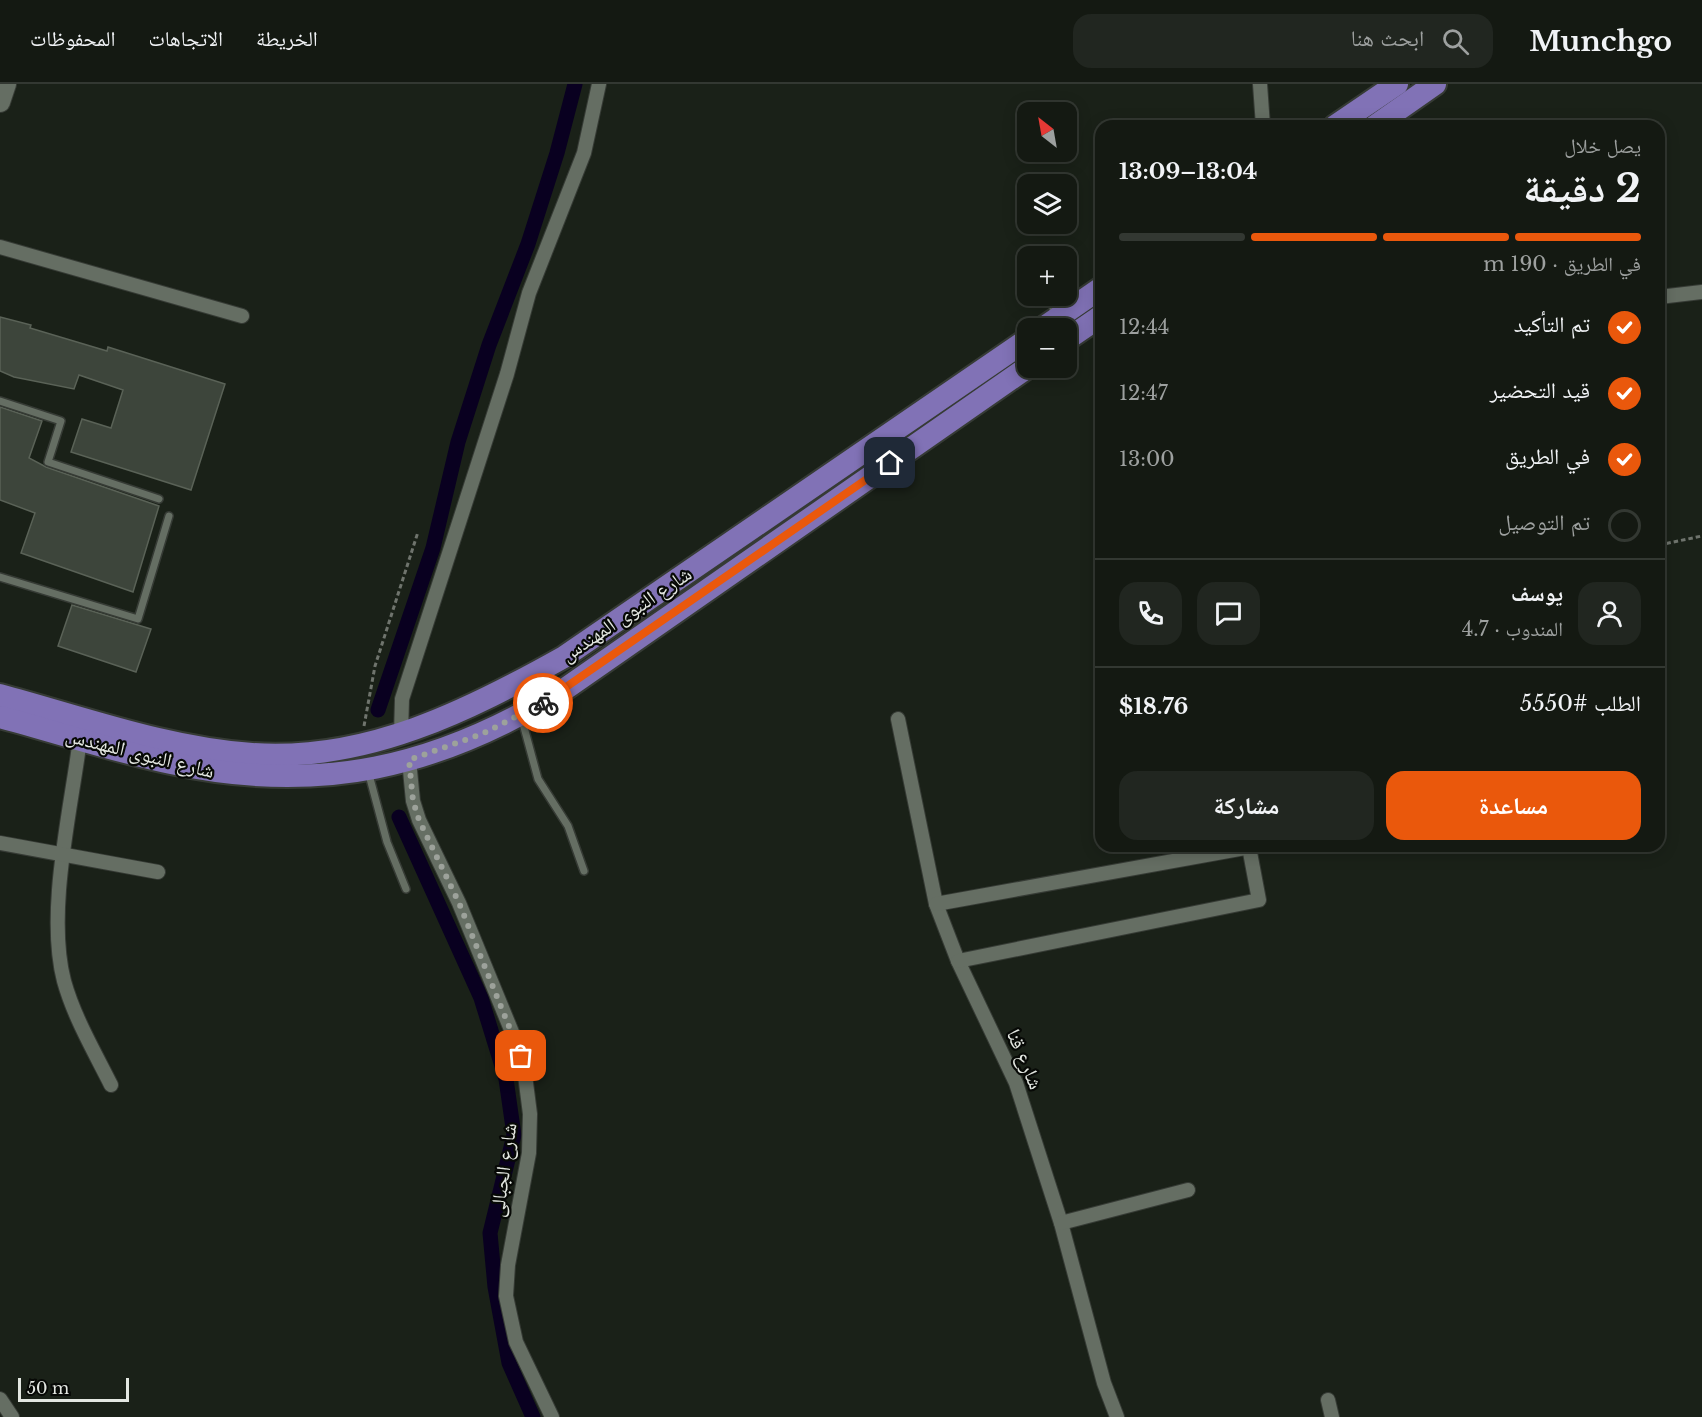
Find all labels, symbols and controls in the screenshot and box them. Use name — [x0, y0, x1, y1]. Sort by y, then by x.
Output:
search box — [1073, 14, 1493, 68]
text: Munchgo — [1529, 24, 1672, 59]
text: ابحث هنا — [1351, 25, 1424, 52]
icon: search — [1439, 25, 1472, 58]
text: المحفوظات — [30, 26, 115, 52]
text: الاتجاهات — [148, 26, 223, 52]
text: الخريطة — [256, 26, 318, 52]
north arrow — [1017, 102, 1077, 162]
map controls — [1017, 102, 1077, 378]
text: يصل خلال — [1564, 134, 1641, 158]
text: 13:04–13:09 — [1119, 158, 1257, 185]
text: 2 دقيقة — [1523, 164, 1641, 213]
button: layers — [1017, 174, 1077, 234]
button: + — [1017, 246, 1077, 306]
text: في الطريق · 190 m — [1483, 252, 1641, 276]
text: تم التأكيد — [1514, 311, 1590, 338]
icon: check — [1608, 311, 1641, 344]
text: 12:44 — [1119, 315, 1169, 339]
button: − — [1017, 318, 1077, 378]
text: قيد التحضير — [1490, 377, 1590, 404]
icon: check — [1608, 377, 1641, 410]
text: 12:47 — [1119, 381, 1168, 405]
pin — [864, 437, 915, 488]
text: في الطريق — [1505, 443, 1590, 470]
icon: check — [1608, 443, 1641, 476]
icon: home — [873, 446, 906, 479]
text: 13:00 — [1119, 447, 1175, 471]
text: تم التوصيل — [1498, 509, 1590, 536]
street label: شارع النبوى المهندس — [556, 561, 696, 667]
text: يوسف — [1511, 580, 1563, 607]
button: phone — [1119, 582, 1182, 645]
button: chat — [1197, 582, 1260, 645]
button: person — [1578, 582, 1641, 645]
text: المندوب · 4.7 — [1462, 617, 1563, 641]
courier — [513, 673, 573, 733]
icon: bike — [527, 687, 560, 720]
text: الطلب #5550 — [1520, 690, 1641, 717]
text: $18.76 — [1119, 693, 1188, 720]
street label: شارع النبوى المهندس — [63, 723, 217, 784]
button: مشاركة — [1119, 771, 1374, 840]
button: مساعدة — [1386, 771, 1641, 840]
street label: شارع قنا — [1001, 1025, 1048, 1093]
pin — [495, 1030, 546, 1081]
icon: bag — [504, 1039, 537, 1072]
street label: شارع الجبالى — [485, 1121, 522, 1219]
scale bar — [18, 1375, 129, 1402]
text: 50 m — [27, 1378, 69, 1398]

